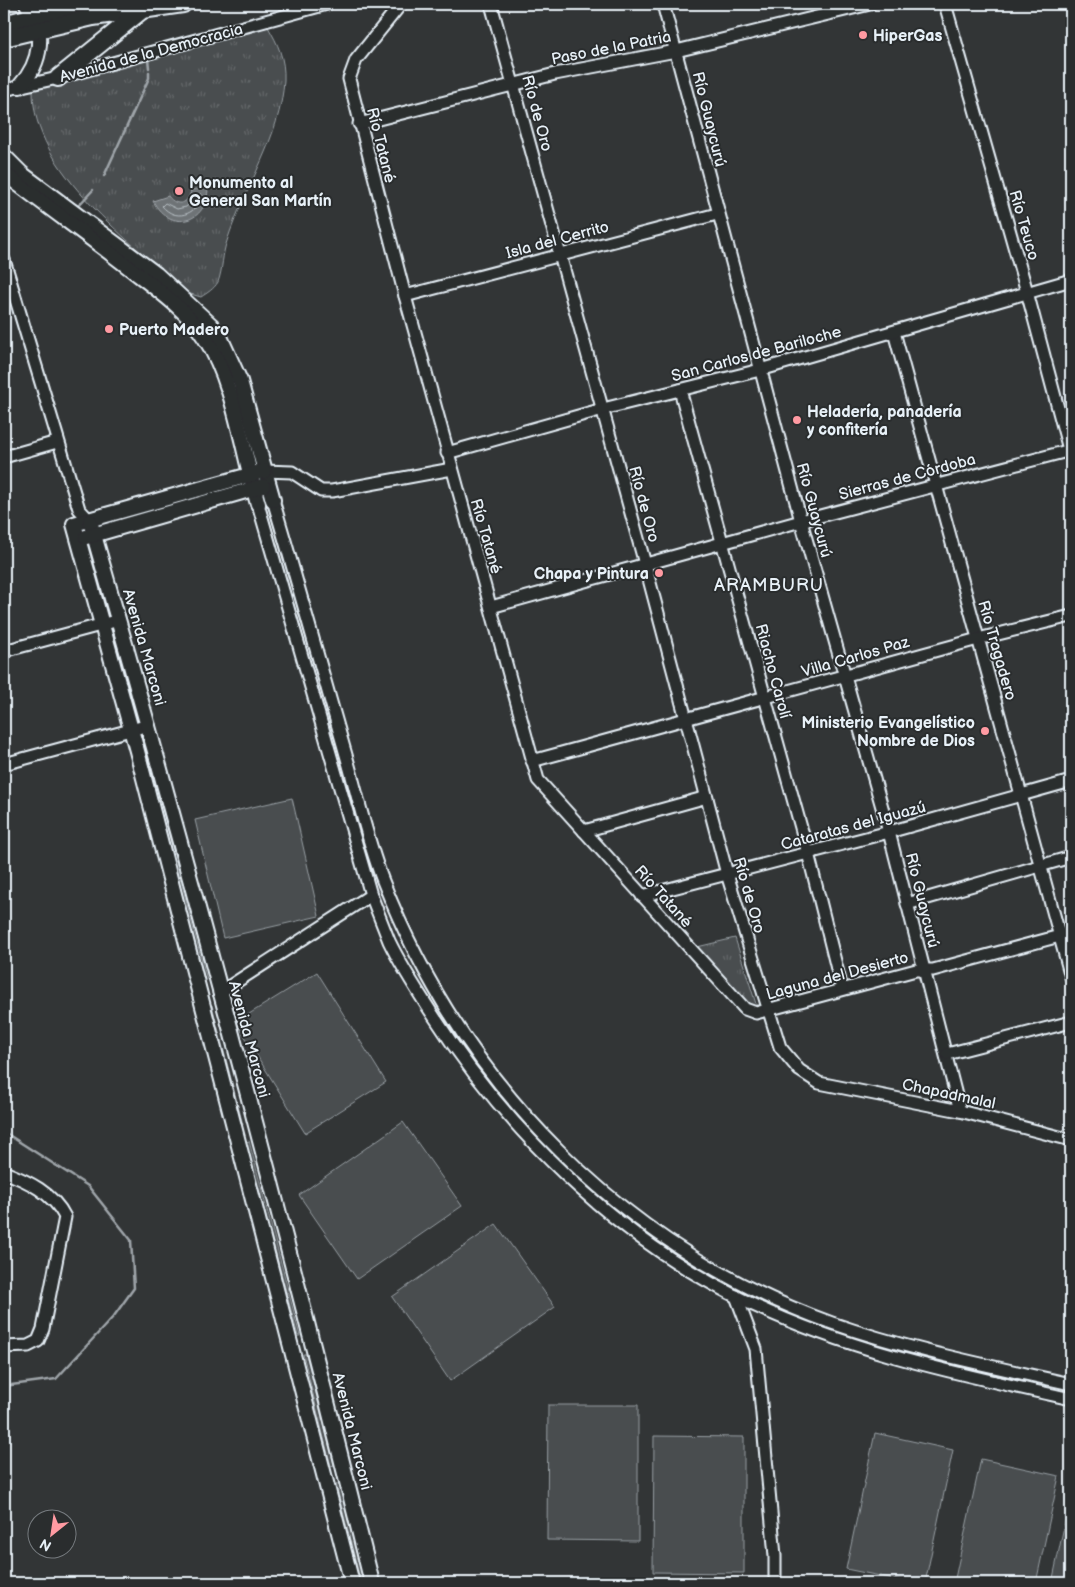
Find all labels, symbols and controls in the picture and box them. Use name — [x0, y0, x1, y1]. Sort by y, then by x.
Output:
street label: Avenida de la Democracia — [58, 20, 245, 87]
place label: HiperGas — [873, 27, 942, 46]
street label: Paso de la Patria — [550, 28, 673, 69]
marker: HiperGas — [857, 29, 869, 41]
street label: Río Guaycurú — [688, 70, 730, 169]
street label: Río de Oro — [517, 73, 556, 154]
street label: Río Tatané — [362, 106, 399, 185]
place label: Monumento al General San Martín — [189, 174, 332, 211]
marker: Monumento al General San Martín — [173, 185, 185, 197]
street label: Río Teuco — [1004, 188, 1043, 263]
street label: Isla del Cerrito — [504, 218, 611, 263]
place label: Puerto Madero — [119, 321, 229, 340]
street label: San Carlos de Bariloche — [669, 322, 844, 386]
marker: Puerto Madero — [103, 323, 115, 335]
place label: Heladería, panadería y confitería — [807, 403, 962, 440]
marker: Heladería, panadería y confitería — [791, 414, 803, 426]
street label: Sierras de Córdoba — [837, 450, 978, 505]
street label: Río Guaycurú — [792, 461, 835, 560]
street label: Río de Oro — [624, 464, 663, 545]
street label: Río Tatané — [466, 497, 505, 577]
place label: Chapa y Pintura — [534, 565, 649, 584]
marker: Chapa y Pintura — [653, 567, 665, 579]
district label: ARAMBURU — [714, 575, 824, 596]
street label: Avenida Marconi — [118, 587, 169, 708]
street label: Río Tragadero — [973, 598, 1020, 703]
street label: Riacho Carolí — [751, 622, 794, 721]
street label: Villa Carlos Paz — [799, 633, 912, 682]
place label: Ministerio Evangelístico Nombre de Dios — [801, 714, 975, 751]
marker: Ministerio Evangelístico Nombre de Dios — [979, 725, 991, 737]
street label: Cataratas del Iguazú — [779, 798, 928, 855]
street label: Río Guaycurú — [901, 851, 943, 950]
street label: Río de Oro — [729, 855, 768, 936]
street label: Río Tatané — [630, 862, 696, 932]
street label: Laguna del Desierto — [764, 948, 911, 1005]
street label: Avenida Marconi — [224, 979, 273, 1100]
street label: Chapadmalal — [900, 1075, 997, 1114]
street label: Avenida Marconi — [328, 1371, 375, 1492]
north arrow — [28, 1510, 78, 1560]
text: N — [37, 1535, 55, 1555]

